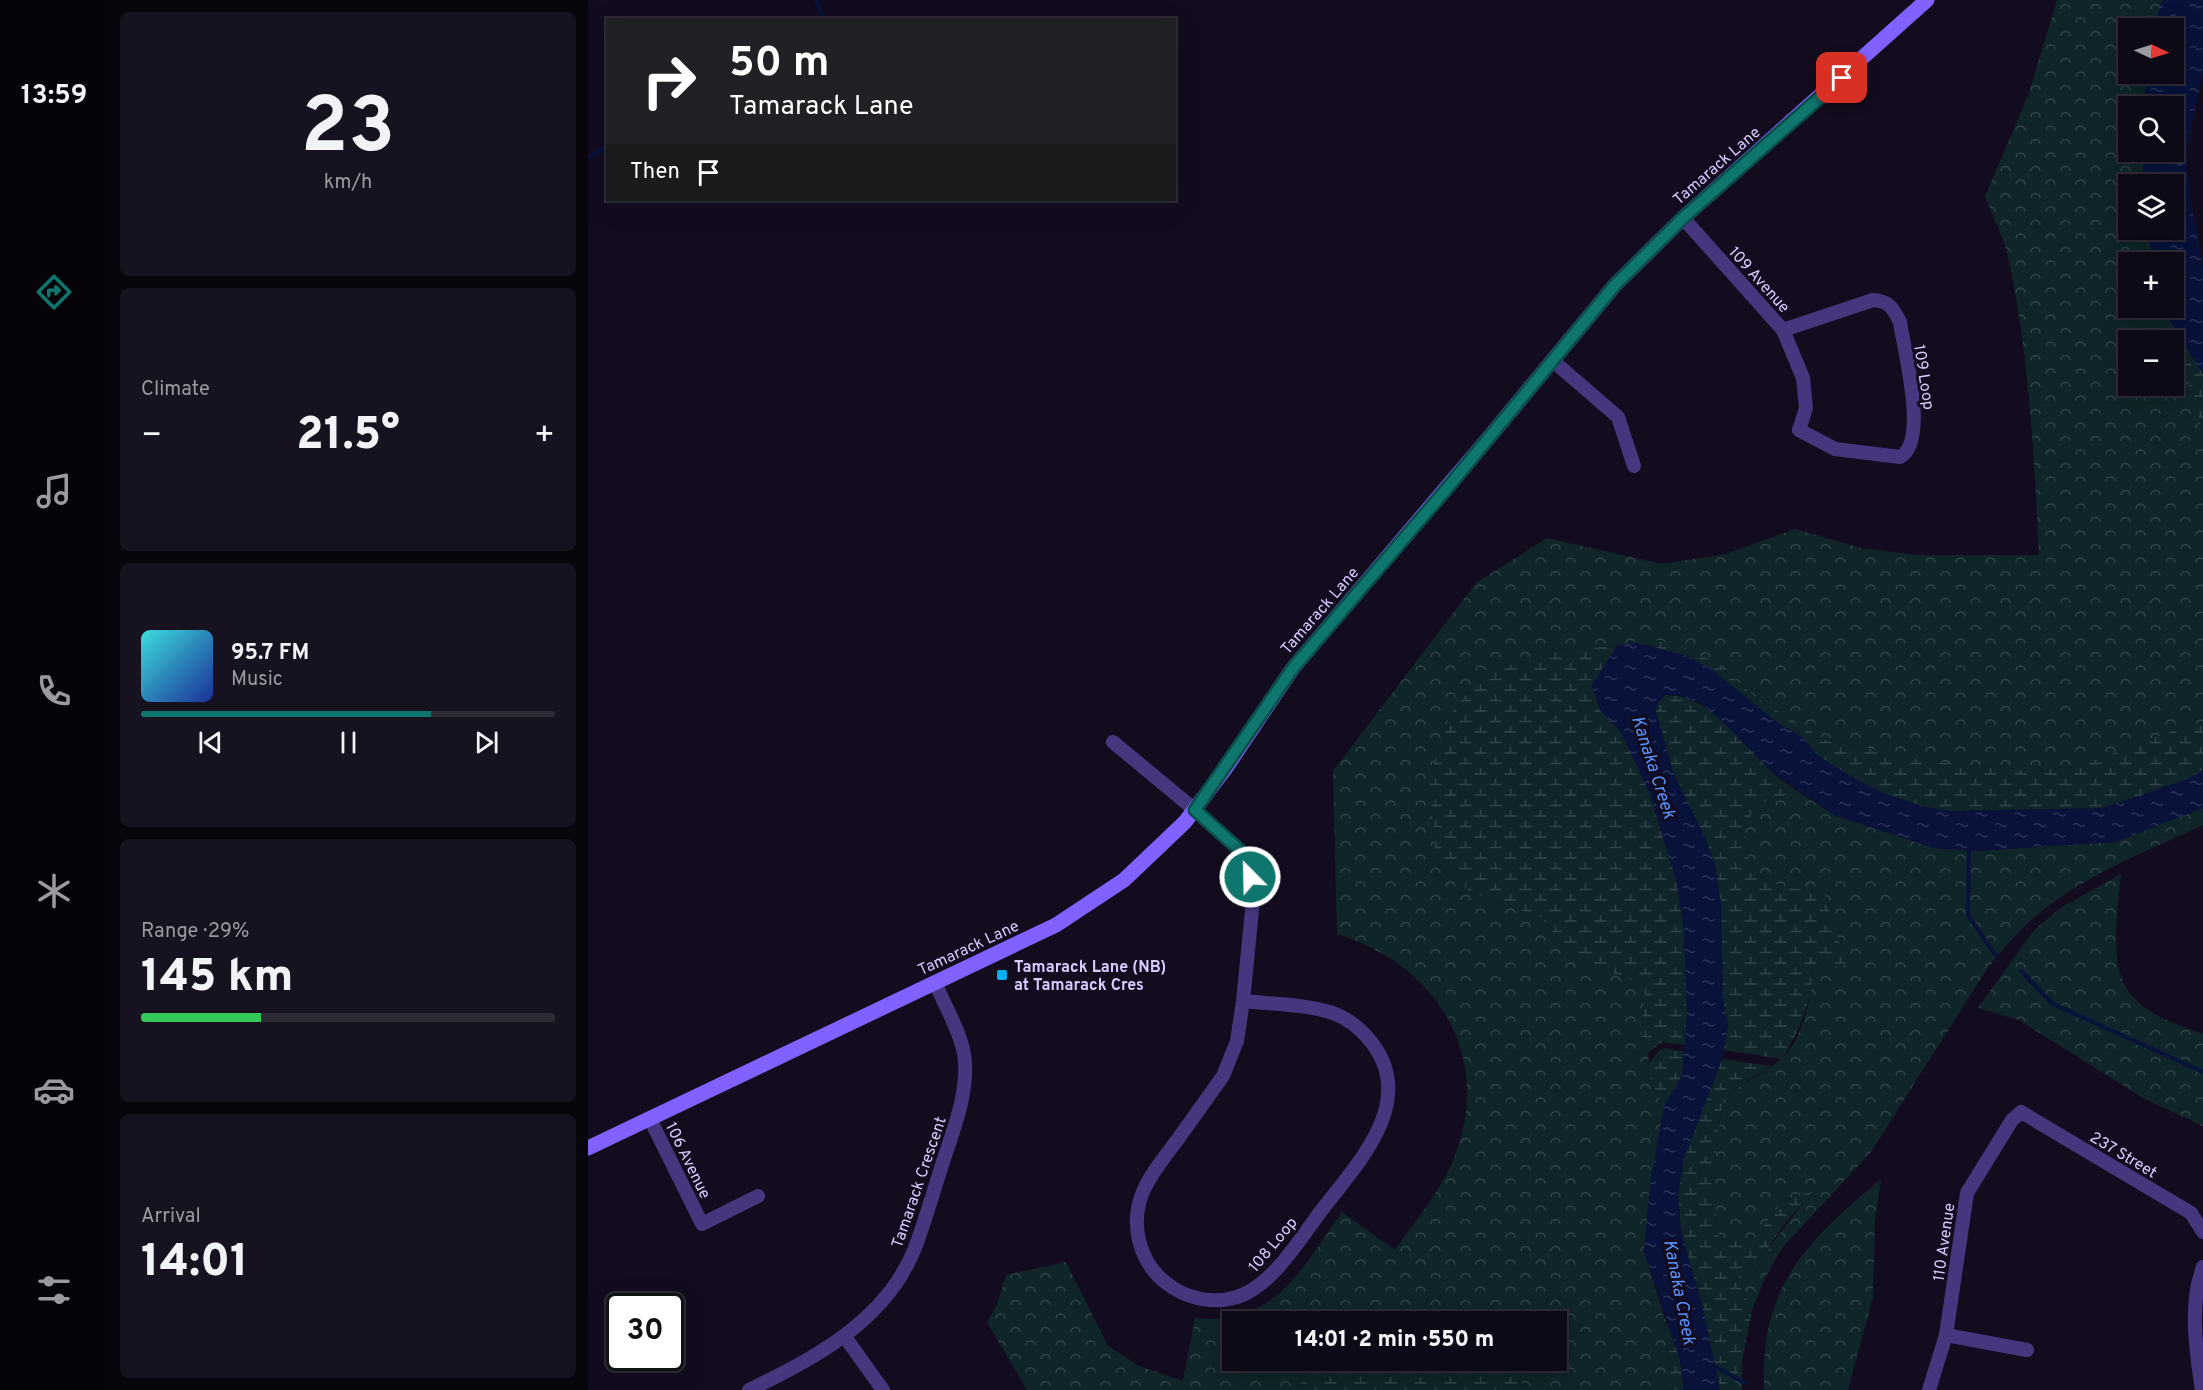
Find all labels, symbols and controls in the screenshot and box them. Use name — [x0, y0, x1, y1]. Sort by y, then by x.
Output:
north arrow — [2118, 18, 2184, 84]
map controls — [2118, 18, 2184, 396]
text: 50 m — [729, 38, 830, 91]
icon: right — [630, 42, 708, 120]
pin — [1816, 52, 1867, 103]
icon: arrive — [1825, 61, 1858, 94]
text: 13:59 — [21, 79, 87, 113]
text: 23 — [301, 81, 395, 180]
text: Tamarack Lane — [729, 90, 914, 124]
button: search — [2118, 96, 2184, 162]
street label: Tamarack Lane — [1669, 123, 1765, 210]
icon: arrive — [692, 156, 725, 189]
text: Then — [630, 159, 680, 186]
text: km/h — [324, 170, 372, 196]
button: layers — [2118, 174, 2184, 240]
street label: 109 Avenue — [1724, 243, 1794, 318]
button: + — [2118, 252, 2184, 318]
icon: directions — [33, 271, 75, 313]
button: − — [2118, 330, 2184, 396]
street label: 109 Loop — [1908, 343, 1938, 411]
text: Climate — [141, 377, 210, 403]
text: 21.5° — [296, 408, 400, 465]
text: − — [141, 416, 162, 458]
text: + — [534, 416, 555, 458]
icon: music — [33, 470, 75, 512]
street label: Tamarack Lane — [1277, 563, 1364, 659]
text: 95.7 FM — [231, 640, 309, 667]
text: Music — [231, 667, 283, 693]
icon: phone — [33, 670, 75, 712]
water label: Kanaka Creek — [1625, 713, 1680, 823]
icon: previous — [194, 726, 227, 759]
icon: pause — [332, 726, 365, 759]
icon: next — [470, 726, 503, 759]
position arrow — [1218, 845, 1282, 909]
icon: climate — [33, 870, 75, 912]
street label: Tamarack Lane — [915, 917, 1023, 981]
text: Range · 29% — [141, 919, 249, 945]
text: 145 km — [141, 950, 293, 1007]
place label: Tamarack Lane (NB) at Tamarack Cres — [1014, 958, 1166, 996]
marker: Tamarack Lane (NB) at Tamarack Cres — [995, 968, 1009, 982]
icon: car — [33, 1069, 75, 1111]
street label: Tamarack Crescent — [888, 1114, 952, 1251]
street label: 106 Avenue — [660, 1119, 714, 1202]
street label: 237 Street — [2086, 1128, 2160, 1184]
street label: 110 Avenue — [1930, 1202, 1960, 1283]
text: Arrival — [141, 1204, 201, 1230]
street label: 108 Loop — [1245, 1214, 1302, 1277]
text: 14:01 — [141, 1235, 248, 1292]
water label: Kanaka Creek — [1657, 1238, 1700, 1348]
icon: filters — [33, 1269, 75, 1311]
speed limit sign: 30 — [606, 1293, 684, 1371]
text: 14:01 · 2 min · 550 m — [1295, 1327, 1494, 1354]

